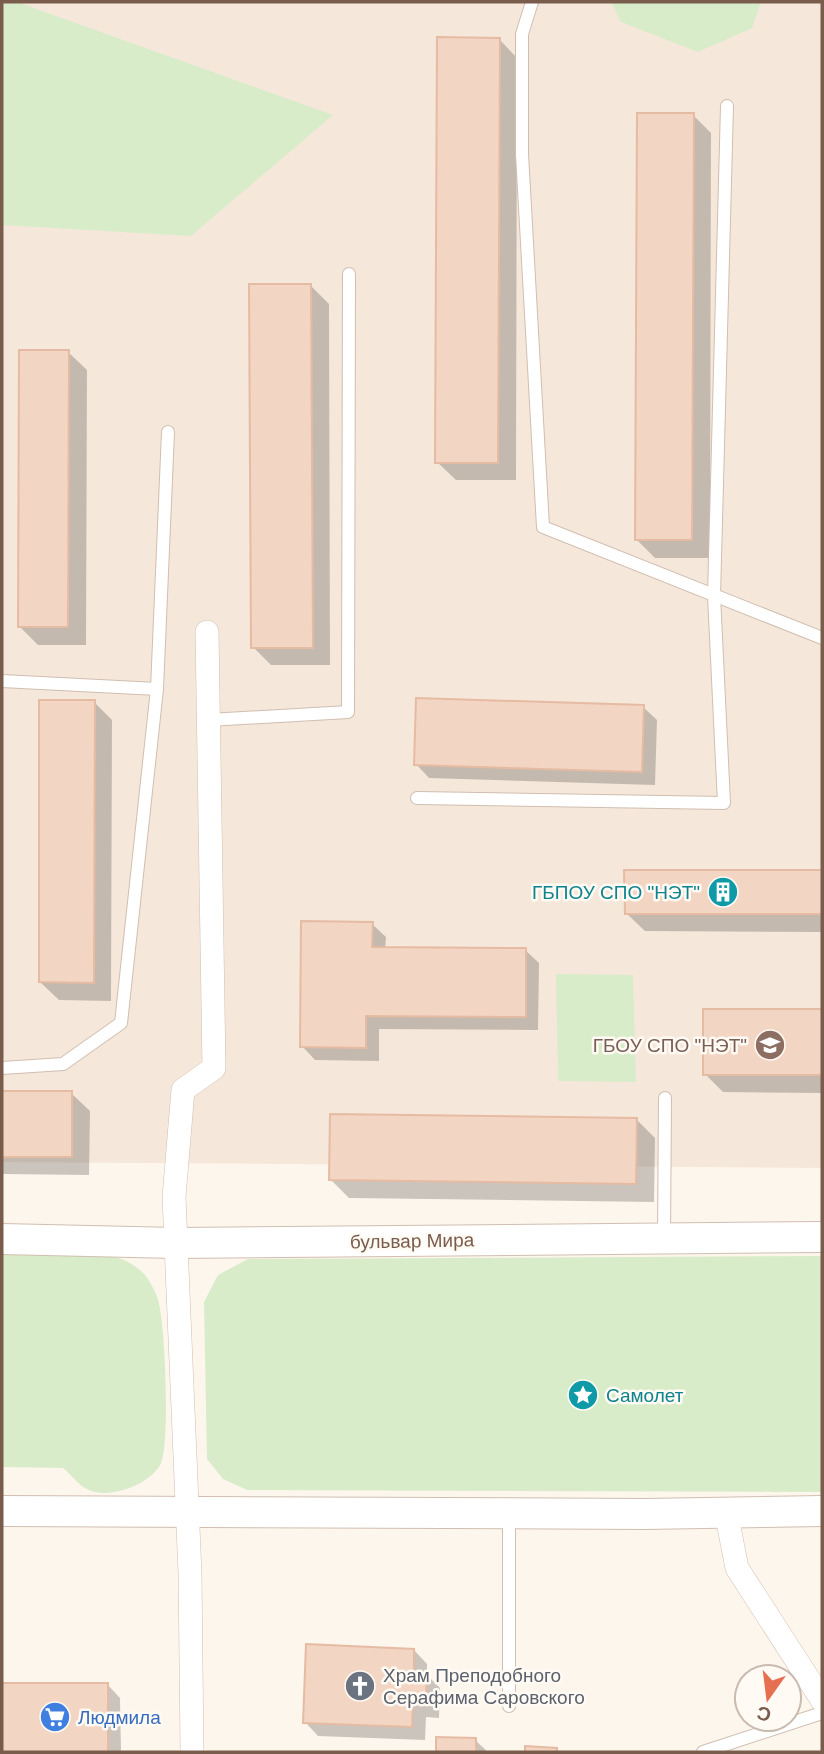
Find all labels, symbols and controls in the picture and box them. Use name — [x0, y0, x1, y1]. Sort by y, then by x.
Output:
building icon: ГБПОУ СПО "НЭТ" — [706, 875, 740, 909]
place label: ГБПОУ СПО "НЭТ" — [532, 882, 700, 903]
school or university icon: ГБОУ СПО "НЭТ" — [753, 1028, 787, 1062]
place label: ГБОУ СПО "НЭТ" — [593, 1035, 747, 1056]
street label: бульвар Мира — [350, 1229, 475, 1253]
place icon: Самолет — [566, 1378, 600, 1412]
place label: Самолет — [606, 1385, 684, 1406]
north arrow — [733, 1663, 803, 1733]
place label: Храм Преподобного Серафима Саровского — [383, 1665, 585, 1708]
church icon: Храм Преподобного Серафима Саровского — [343, 1669, 377, 1703]
supermarket icon: Людмила — [38, 1700, 72, 1734]
text: С — [755, 1702, 773, 1726]
place label: Людмила — [78, 1707, 161, 1728]

